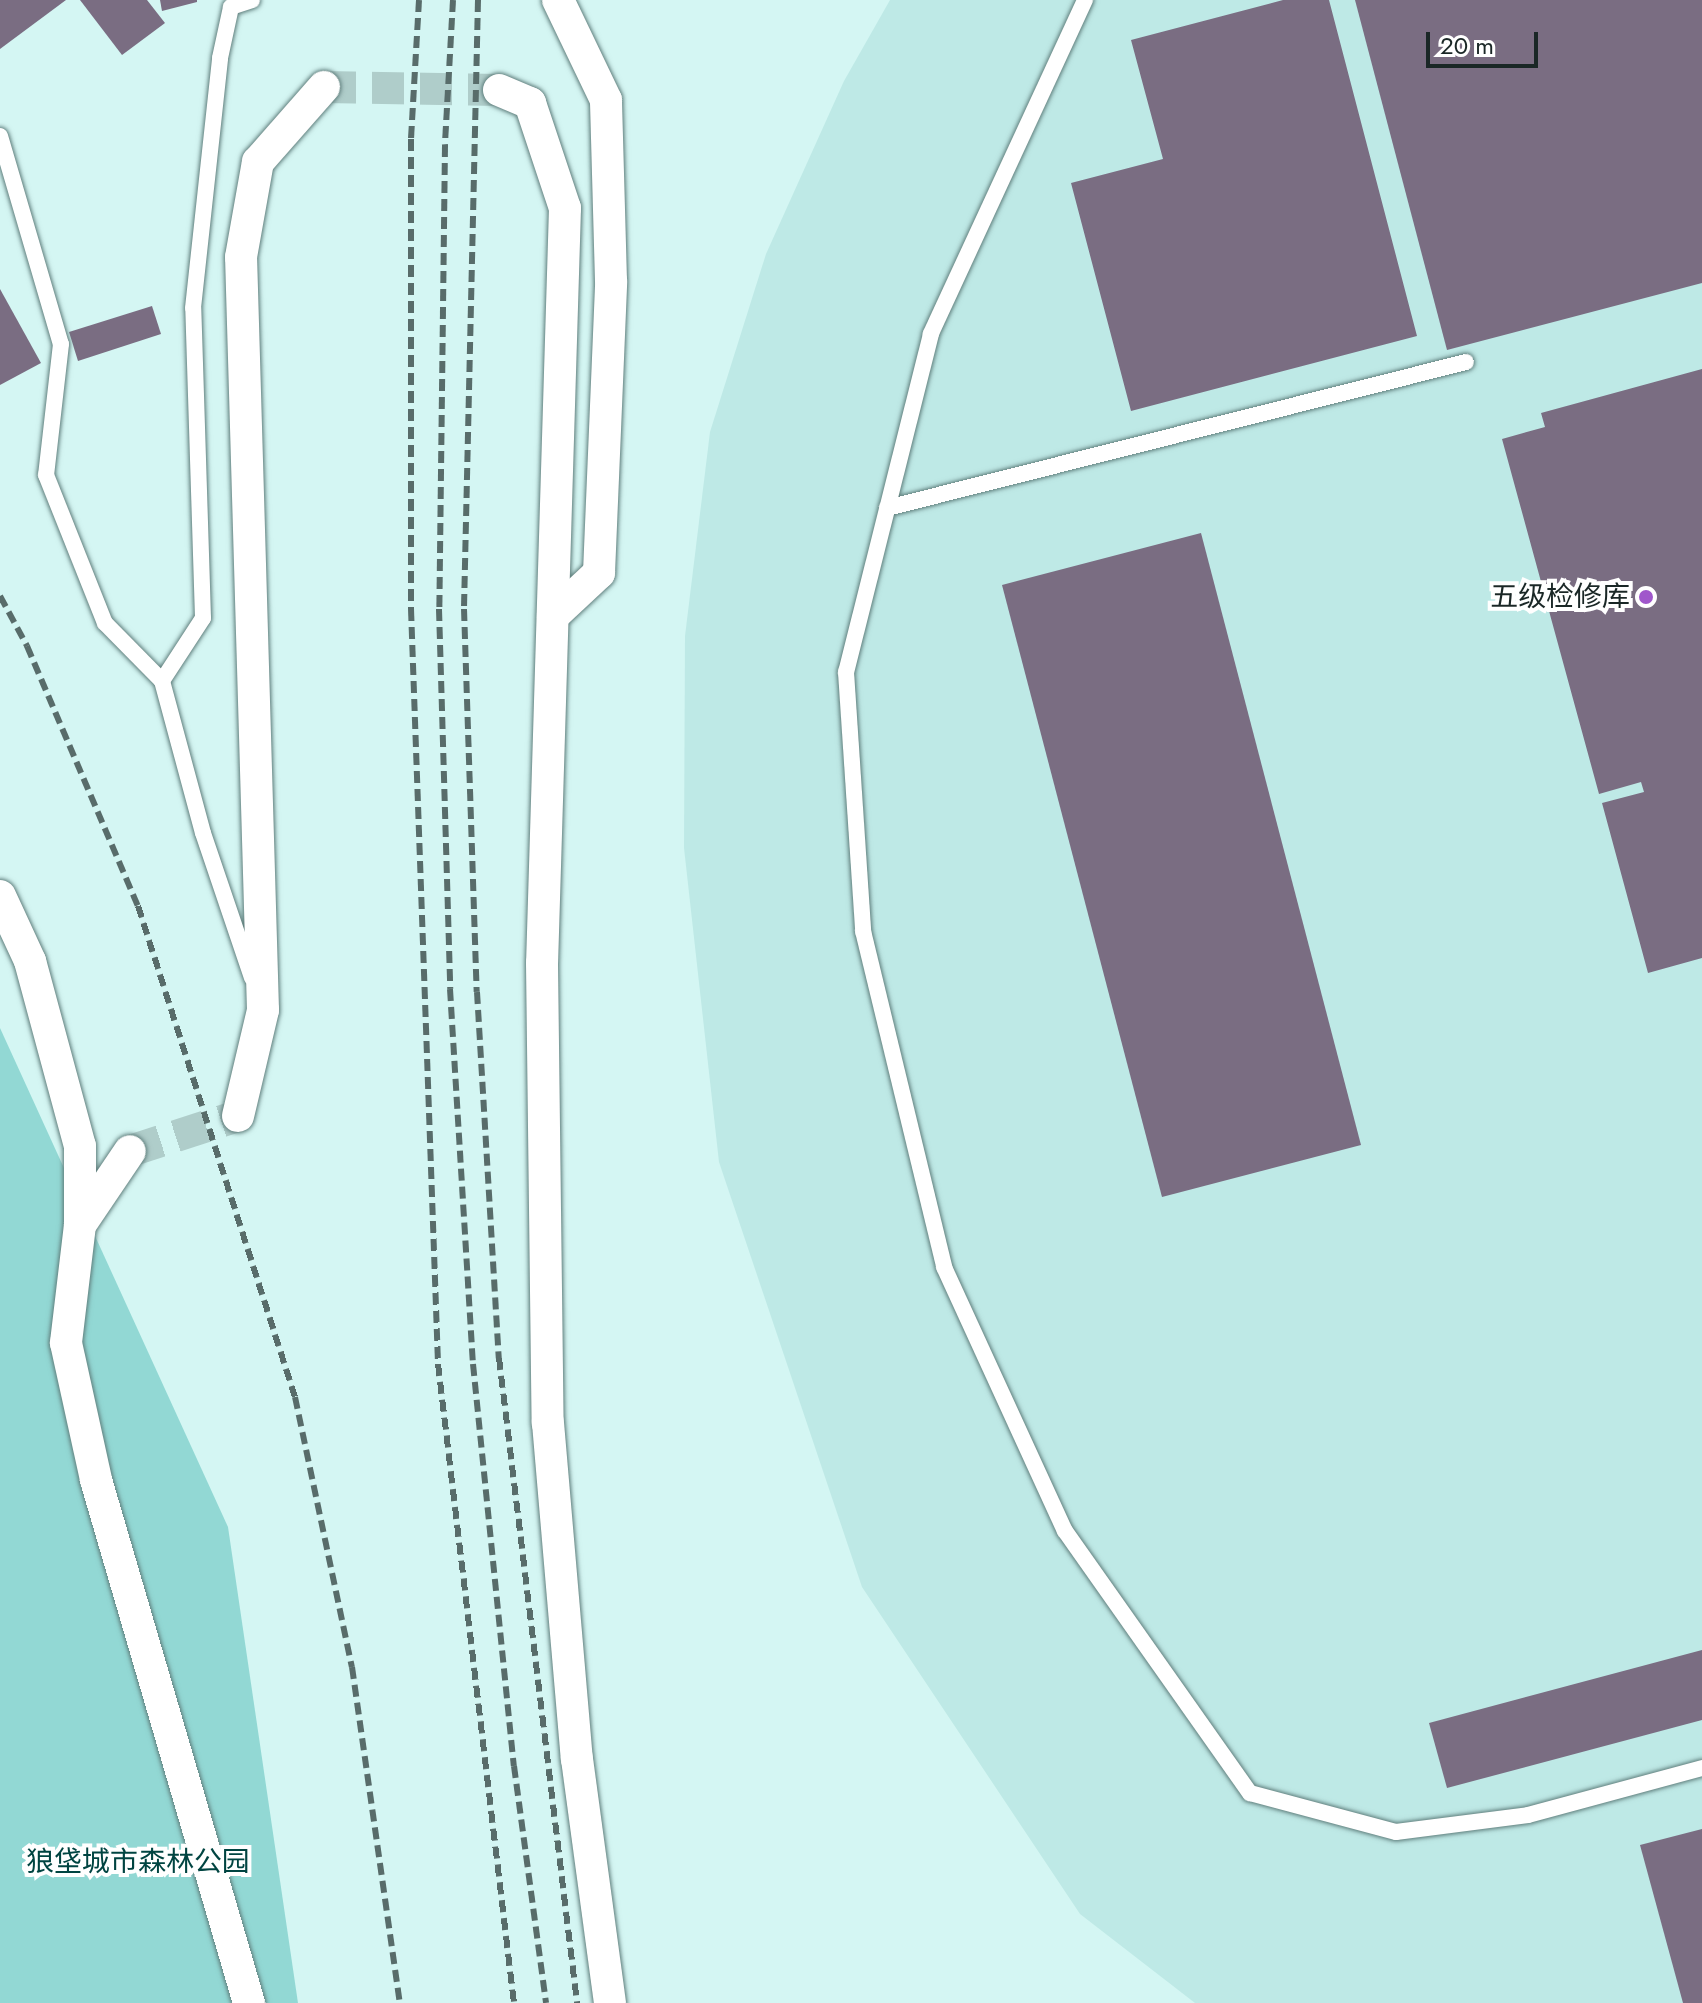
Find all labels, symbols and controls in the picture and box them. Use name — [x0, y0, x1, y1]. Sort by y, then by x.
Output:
scale bar — [1430, 16, 1542, 66]
text: 20 m — [1440, 28, 1494, 63]
place label: 五级检修库 — [1490, 580, 1630, 614]
marker: 五级检修库 — [1637, 588, 1655, 606]
park label: 狼垡城市森林公园 — [26, 1845, 250, 1879]

